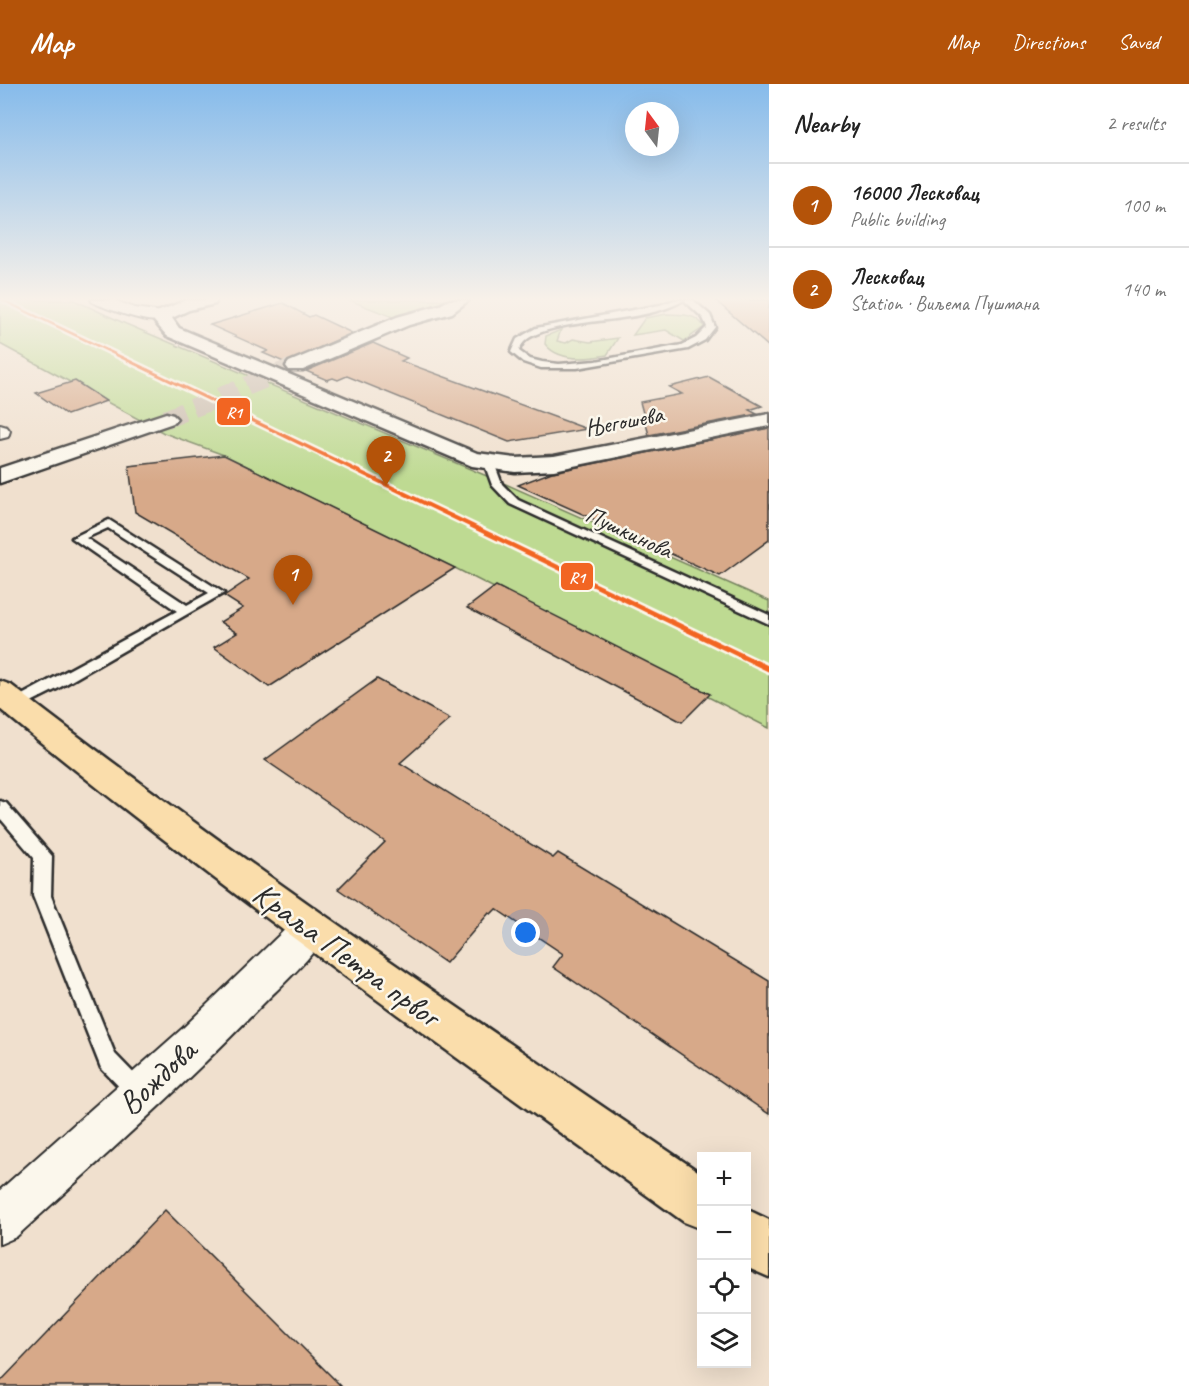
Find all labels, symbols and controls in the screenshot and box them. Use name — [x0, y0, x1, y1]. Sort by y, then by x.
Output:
text: Map — [30, 25, 73, 60]
text: Map — [947, 29, 979, 55]
text: Directions — [1012, 29, 1085, 55]
text: Saved — [1118, 29, 1159, 55]
north arrow — [625, 102, 679, 156]
text: Nearby — [793, 107, 858, 140]
text: 2 results — [1106, 111, 1165, 136]
text: 16000 Лесковац — [850, 179, 979, 207]
text: 1 — [808, 193, 817, 218]
text: 100 m — [1122, 193, 1165, 218]
text: Public building — [850, 207, 945, 232]
text: Лесковац — [850, 263, 924, 291]
text: 2 — [808, 277, 817, 302]
text: 140 m — [1122, 277, 1165, 302]
text: Station · Виљема Пушмана — [850, 291, 1039, 316]
line badge: R1 — [216, 397, 251, 426]
street label: Његошева — [582, 398, 667, 443]
text: R1 — [226, 403, 244, 423]
pin: 2 — [366, 436, 406, 486]
street label: Пушкинова — [581, 499, 679, 566]
pin: 1 — [274, 556, 312, 605]
line badge: R1 — [560, 562, 594, 591]
text: R1 — [569, 568, 587, 588]
street label: Краља Петра првог — [245, 872, 451, 1038]
your location — [511, 918, 540, 947]
street label: Вождова — [109, 1028, 207, 1124]
map controls — [697, 1152, 751, 1368]
button: + — [697, 1152, 751, 1206]
button: − — [697, 1206, 751, 1260]
button: locate — [697, 1260, 751, 1314]
button: layers — [697, 1314, 751, 1368]

